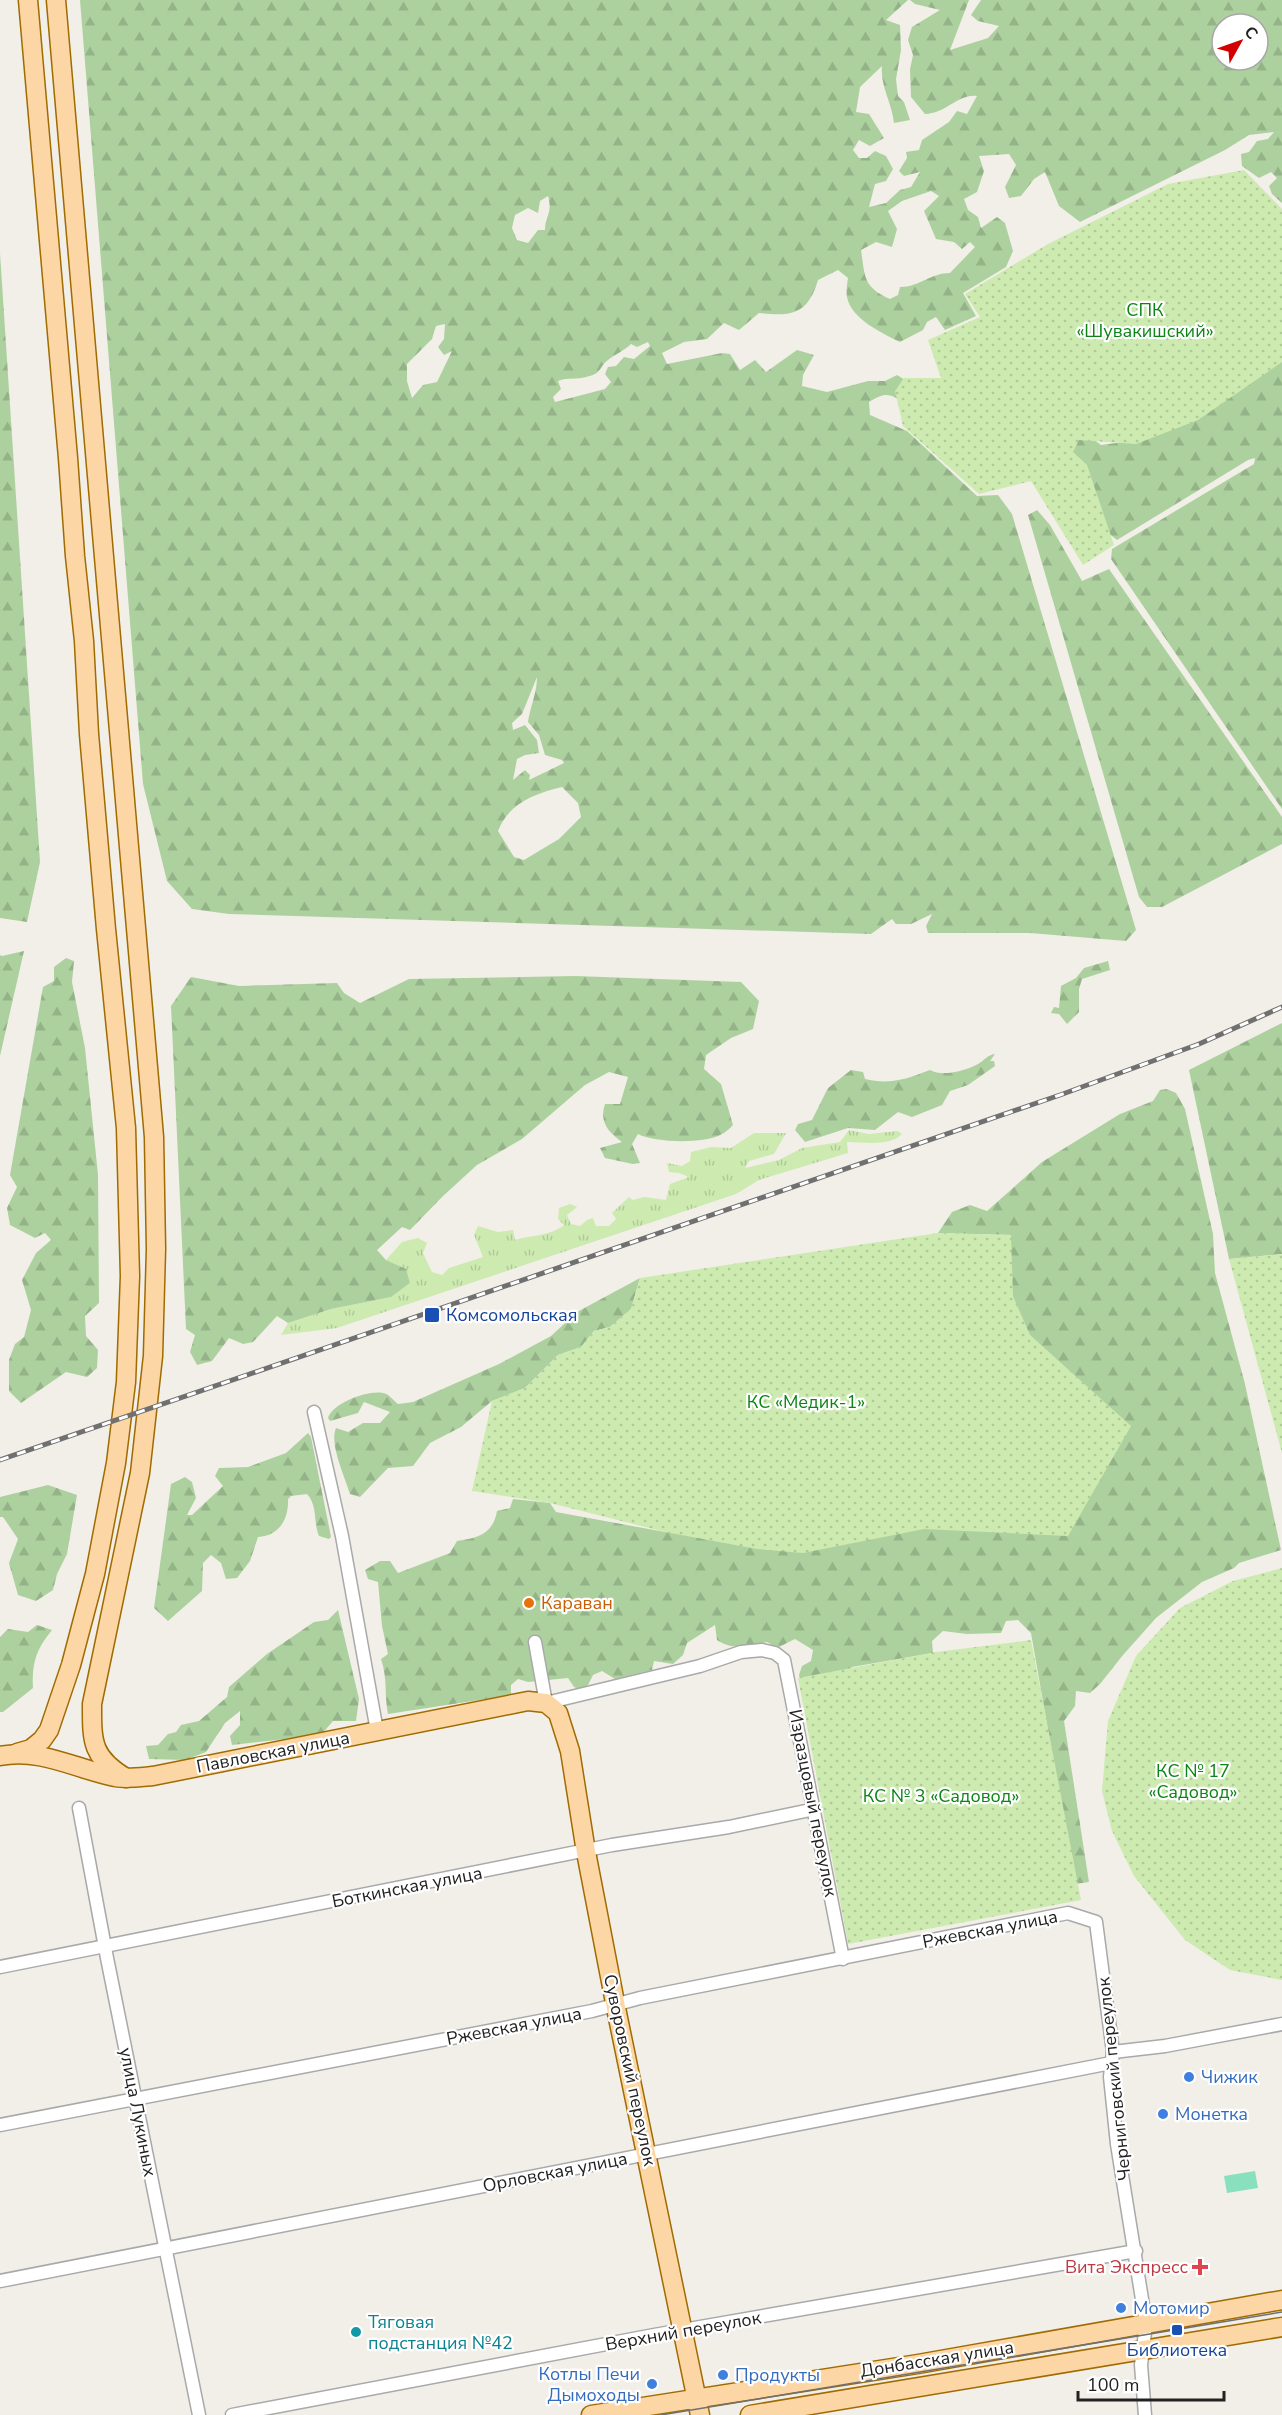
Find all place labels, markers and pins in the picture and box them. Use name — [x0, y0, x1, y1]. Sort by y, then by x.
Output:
place label: Комсомольская — [446, 1303, 577, 1327]
marker: Комсомольская — [423, 1306, 441, 1324]
place label: Караван — [541, 1591, 613, 1615]
marker: Караван — [522, 1596, 536, 1610]
place label: Чижик — [1201, 2065, 1258, 2089]
marker: Чижик — [1182, 2070, 1196, 2084]
place label: Монетка — [1175, 2102, 1248, 2126]
marker: Монетка — [1156, 2107, 1170, 2121]
place label: Вита Экспресс — [1065, 2255, 1188, 2279]
marker: Вита Экспресс — [1193, 2260, 1207, 2274]
place label: Мотомир — [1133, 2296, 1210, 2320]
marker: Мотомир — [1114, 2301, 1128, 2315]
place label: Тяговая подстанция №42 — [368, 2310, 513, 2355]
marker: Библиотека — [1170, 2323, 1184, 2337]
marker: Тяговая подстанция №42 — [349, 2325, 363, 2339]
place label: Библиотека — [1127, 2338, 1227, 2362]
place label: Котлы Печи Дымоходы — [539, 2362, 640, 2407]
place label: Продукты — [735, 2363, 820, 2387]
marker: Продукты — [716, 2368, 730, 2382]
marker: Котлы Печи Дымоходы — [645, 2377, 659, 2391]

